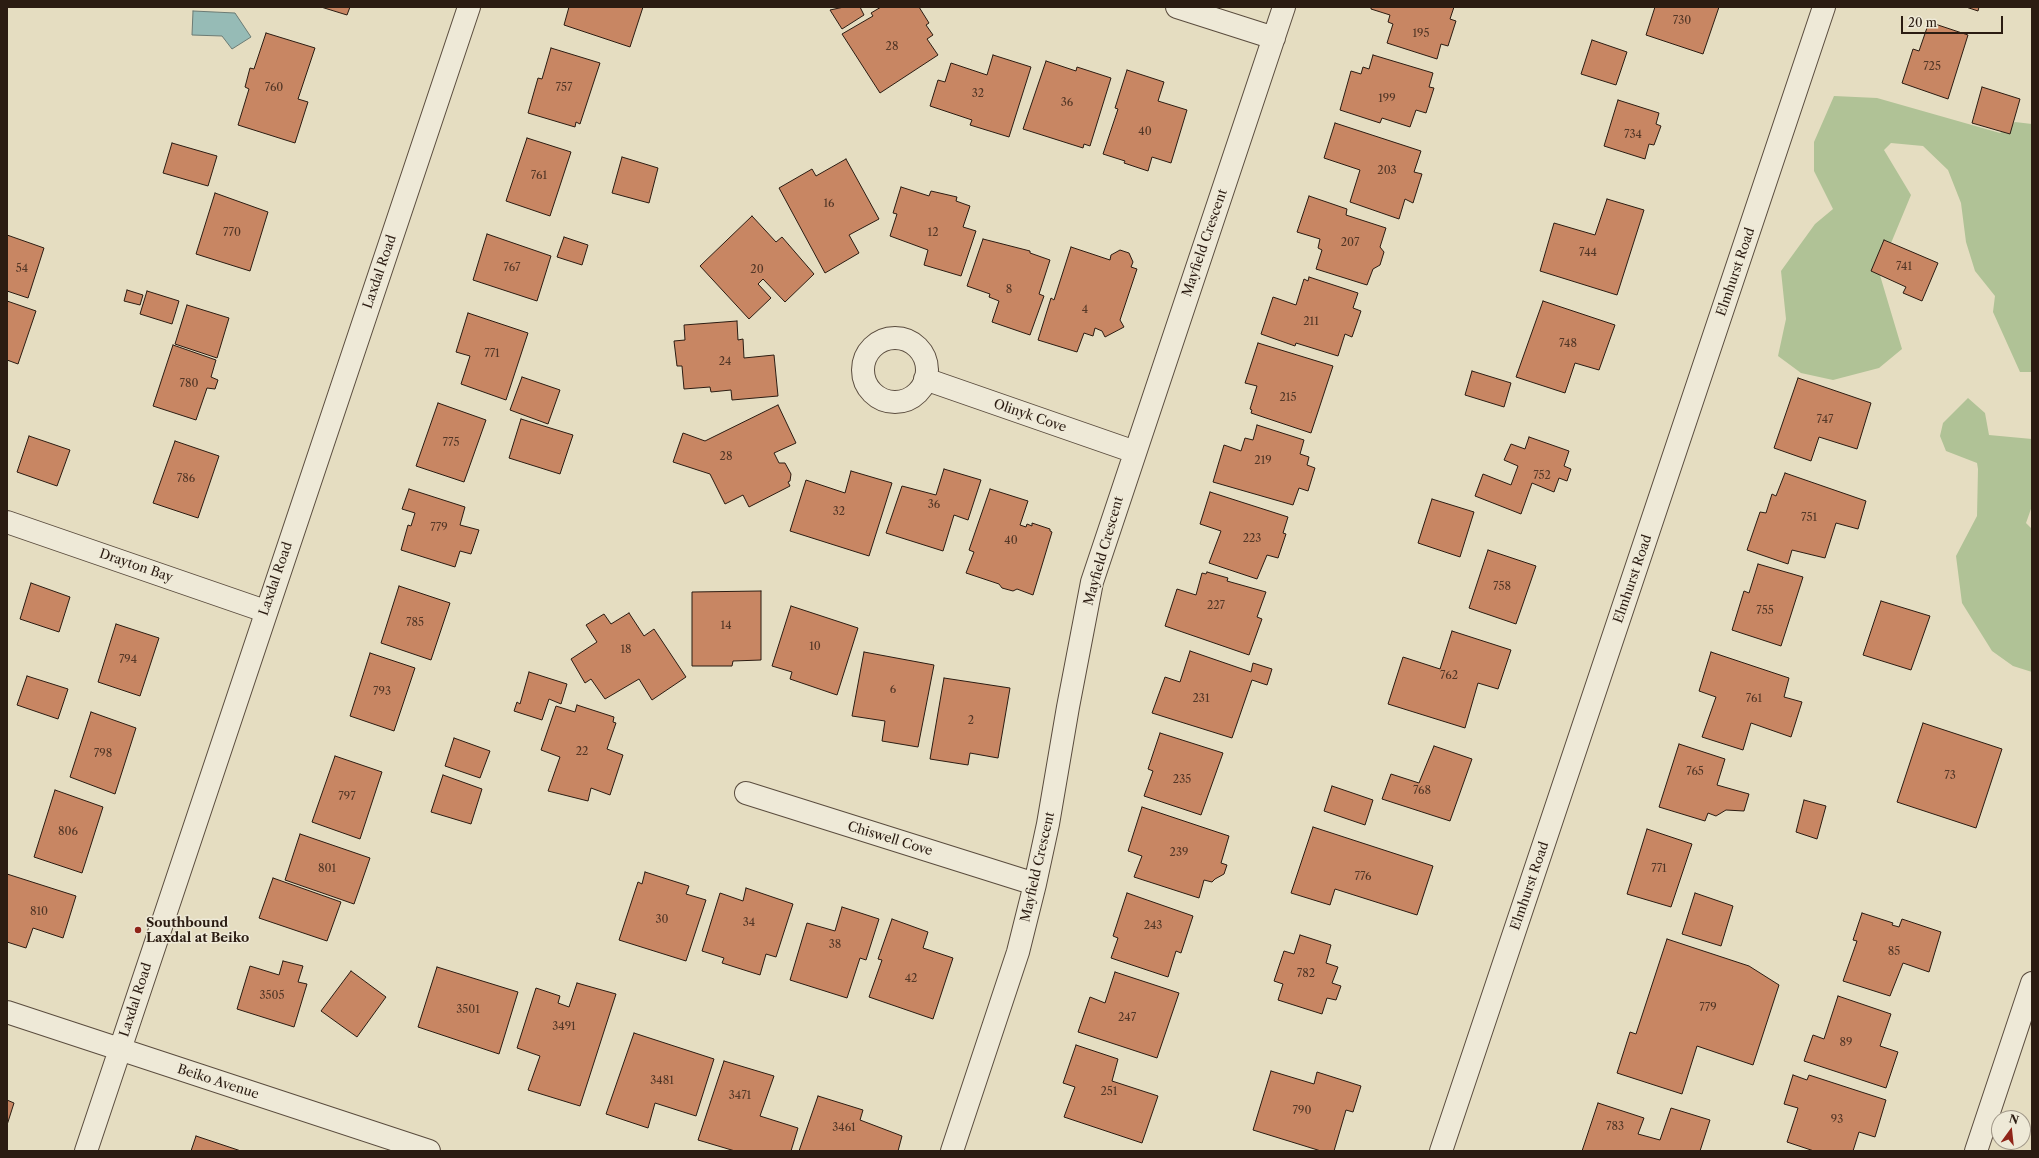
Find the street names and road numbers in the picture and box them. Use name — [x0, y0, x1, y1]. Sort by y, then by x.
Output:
street label: Mayfield Crescent — [1179, 187, 1231, 299]
street label: Elmhurst Road — [1714, 226, 1758, 318]
street label: Laxdal Road — [360, 233, 400, 311]
street label: Olinyk Cove — [992, 396, 1068, 436]
street label: Mayfield Crescent — [1081, 495, 1127, 607]
street label: Elmhurst Road — [1611, 533, 1655, 625]
street label: Laxdal Road — [256, 540, 296, 618]
street label: Drayton Bay — [97, 546, 175, 586]
street label: Mayfield Crescent — [1018, 810, 1058, 924]
street label: Chiswell Cove — [846, 819, 934, 859]
street label: Elmhurst Road — [1508, 840, 1552, 932]
street label: Laxdal Road — [117, 961, 155, 1039]
street label: Beiko Avenue — [175, 1061, 261, 1103]

